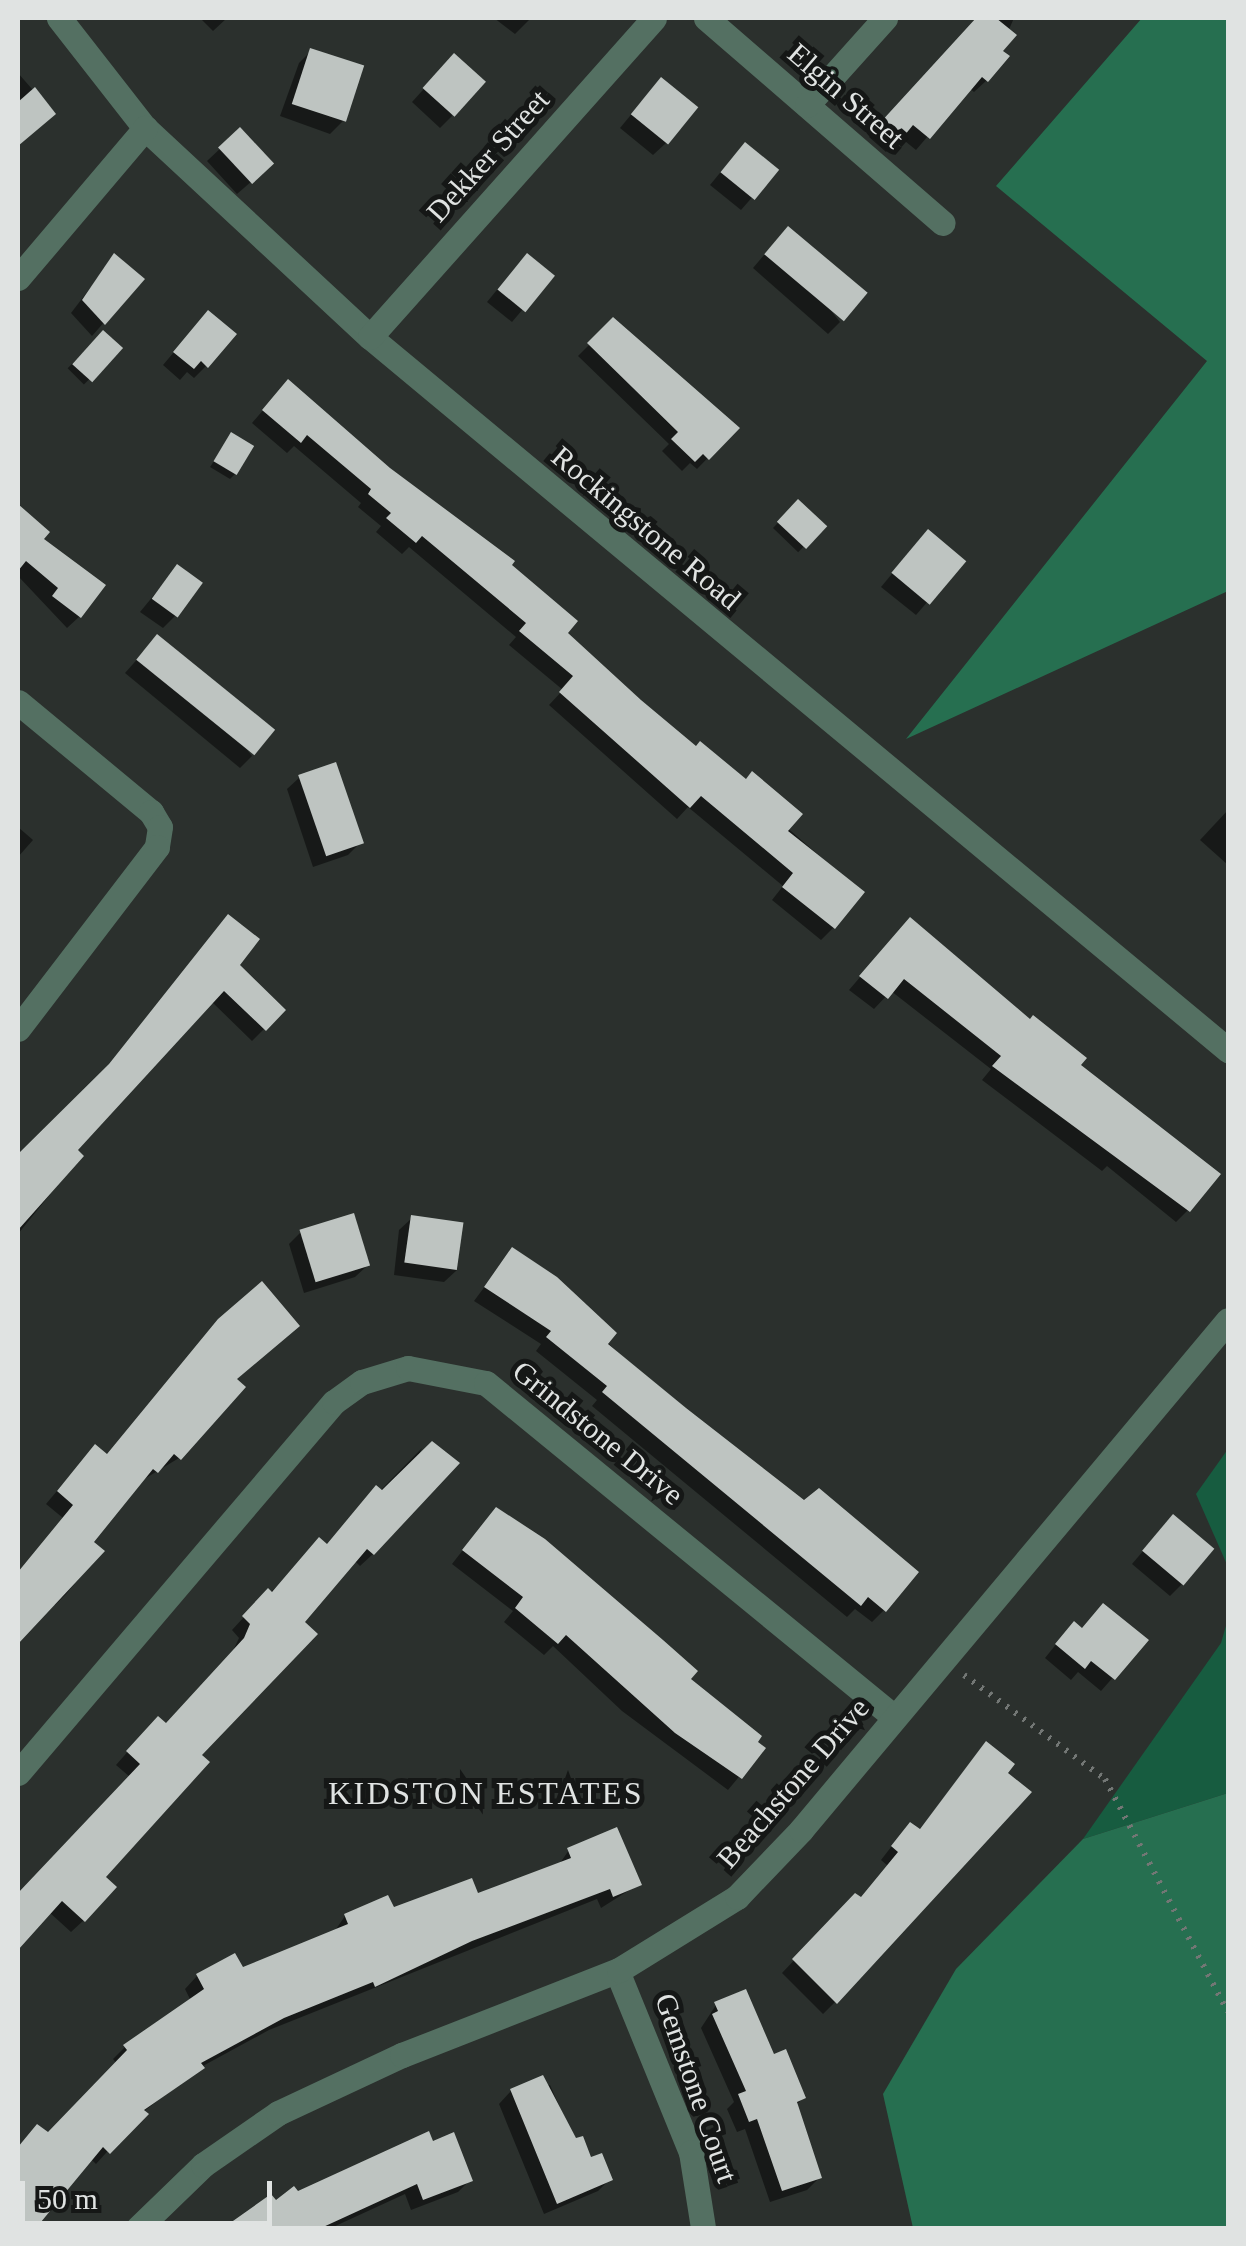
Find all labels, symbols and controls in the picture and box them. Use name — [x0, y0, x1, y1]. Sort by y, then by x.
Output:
street label: Elgin Street — [780, 36, 912, 156]
street label: Dekker Street — [419, 82, 557, 230]
street label: Rockingstone Road — [544, 438, 748, 618]
street label: Grindstone Drive — [505, 1353, 691, 1513]
street label: Beachstone Drive — [709, 1690, 877, 1876]
district label: KIDSTON ESTATES — [328, 1774, 644, 1812]
street label: Gemstone Court — [647, 1989, 745, 2187]
scale bar — [25, 2161, 278, 2223]
text: 50 m — [37, 2182, 98, 2215]

